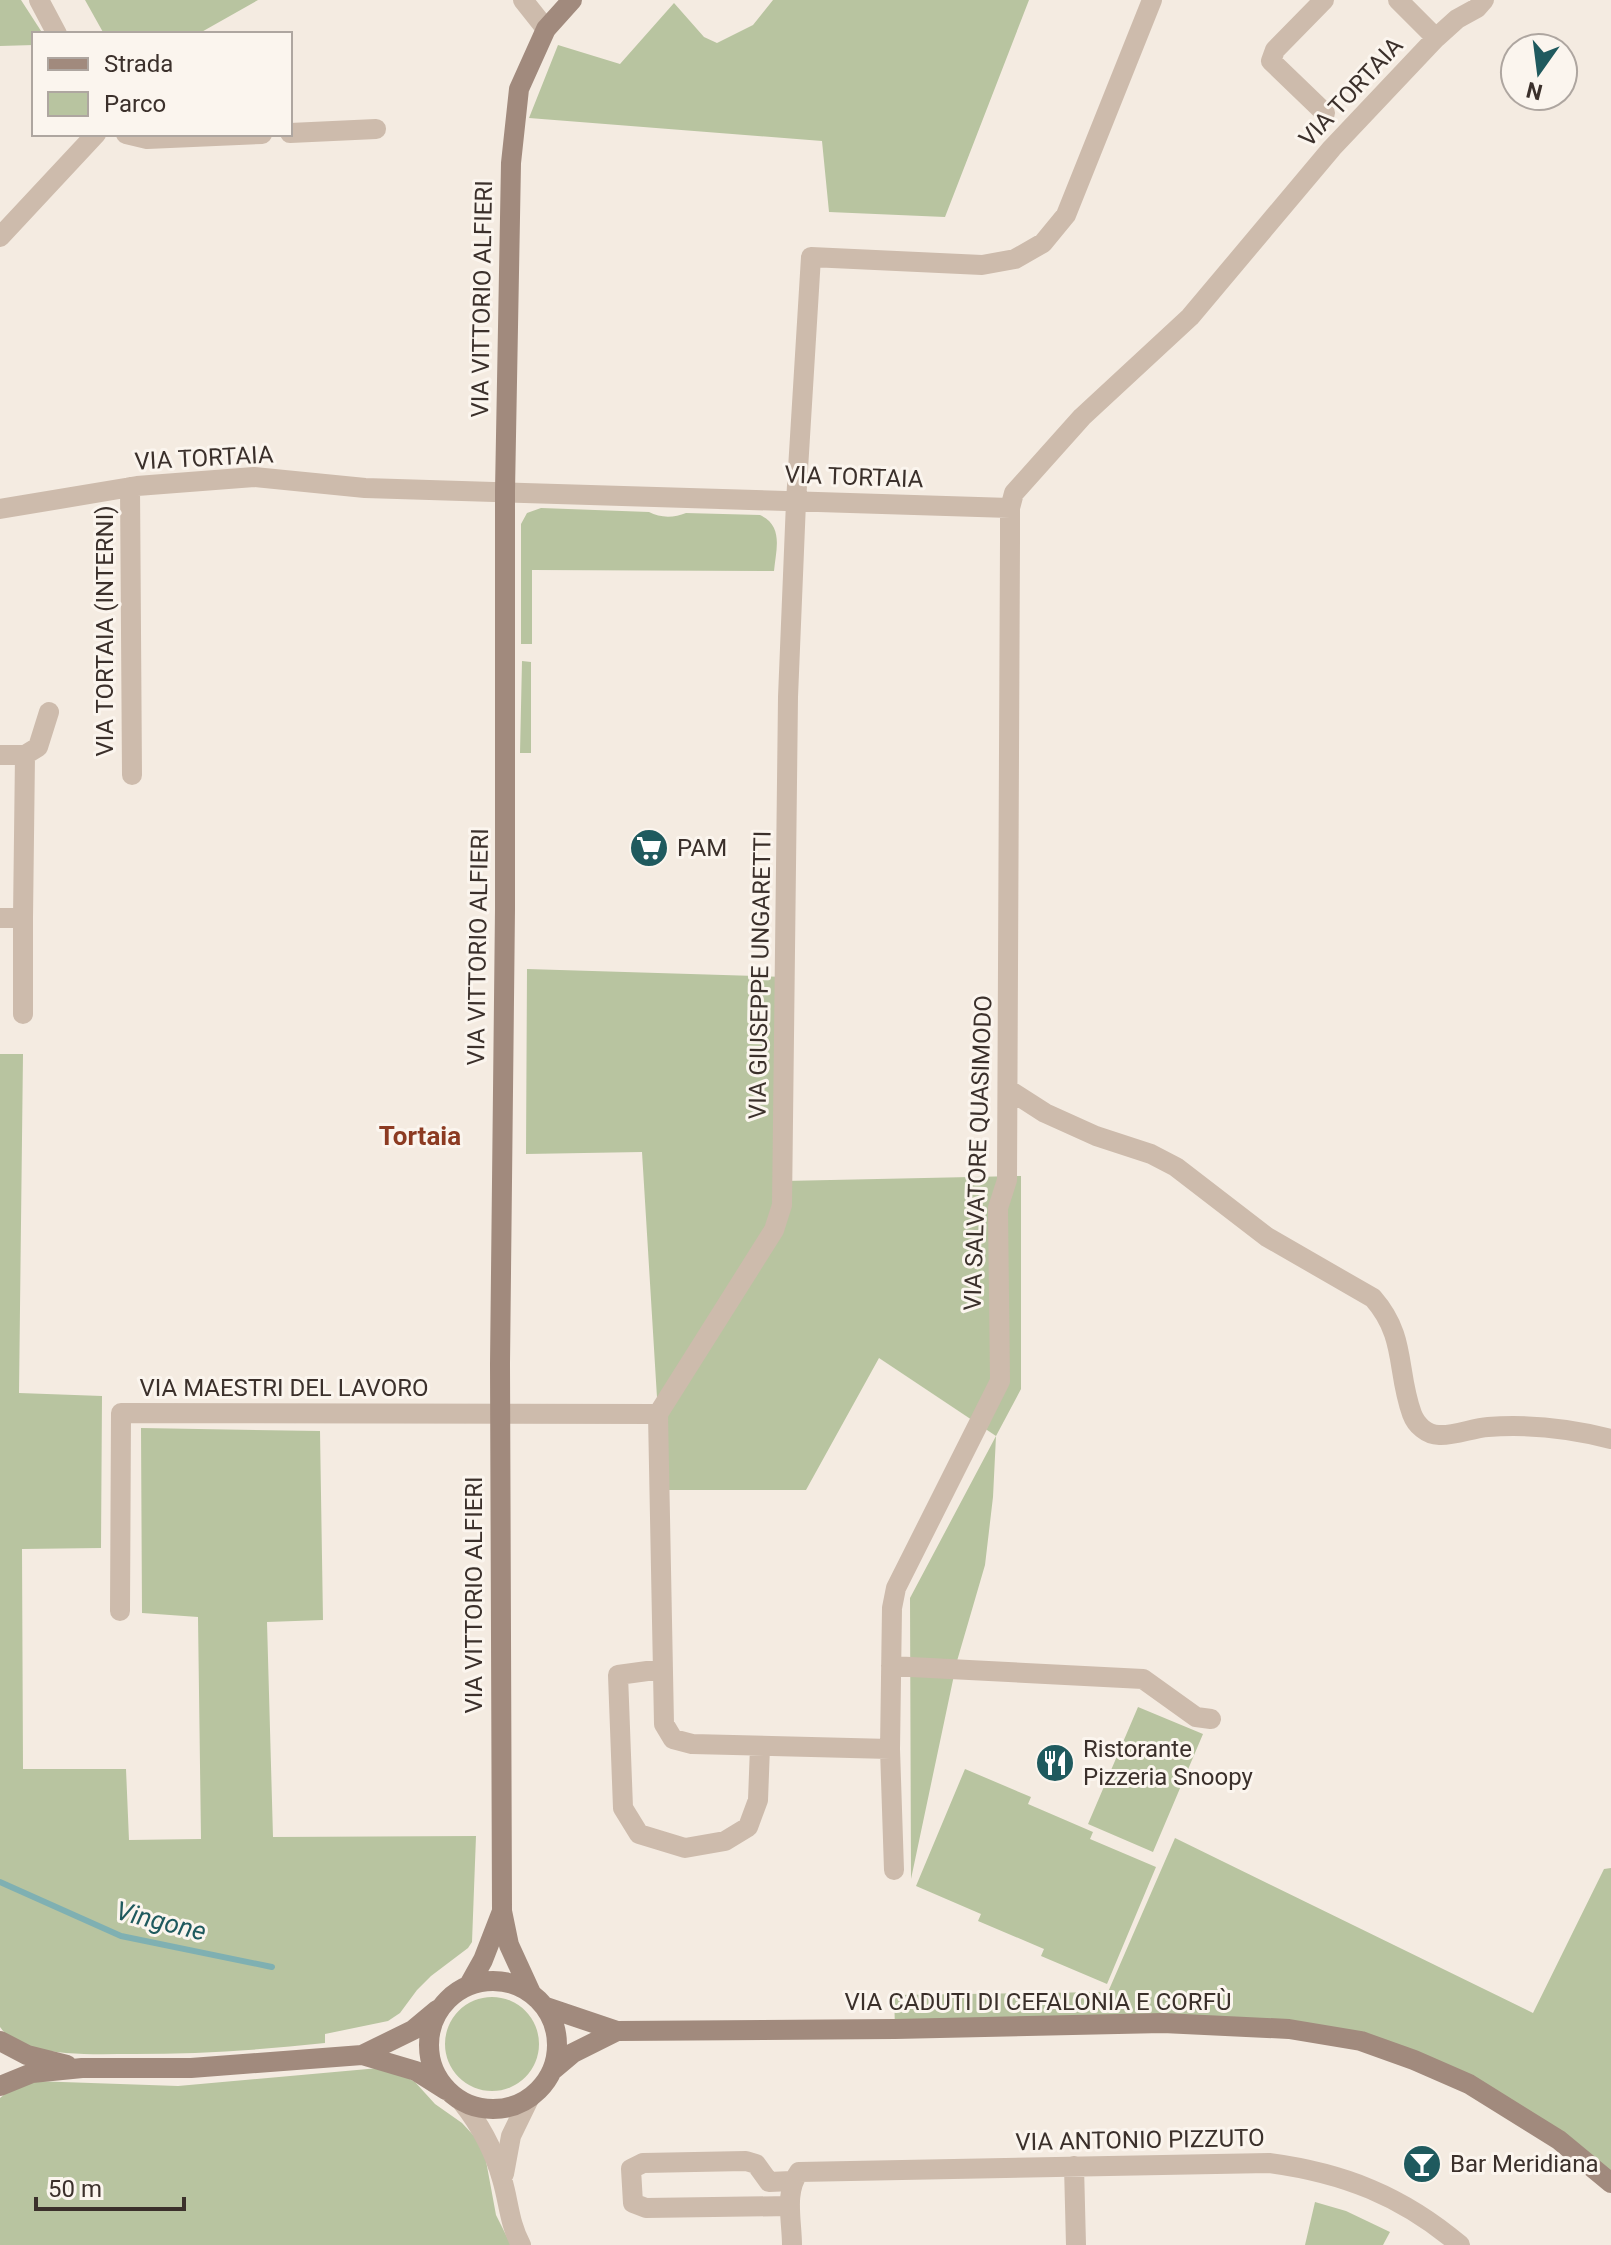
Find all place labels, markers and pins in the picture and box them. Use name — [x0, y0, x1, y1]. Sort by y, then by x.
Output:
supermarket icon: PAM — [628, 827, 670, 869]
place label: PAM — [677, 834, 727, 862]
place label: Ristorante Pizzeria Snoopy — [1083, 1735, 1254, 1791]
restaurant icon: Ristorante Pizzeria Snoopy — [1034, 1742, 1076, 1784]
bar icon: Bar Meridiana — [1401, 2143, 1443, 2185]
place label: Bar Meridiana — [1450, 2150, 1598, 2178]

